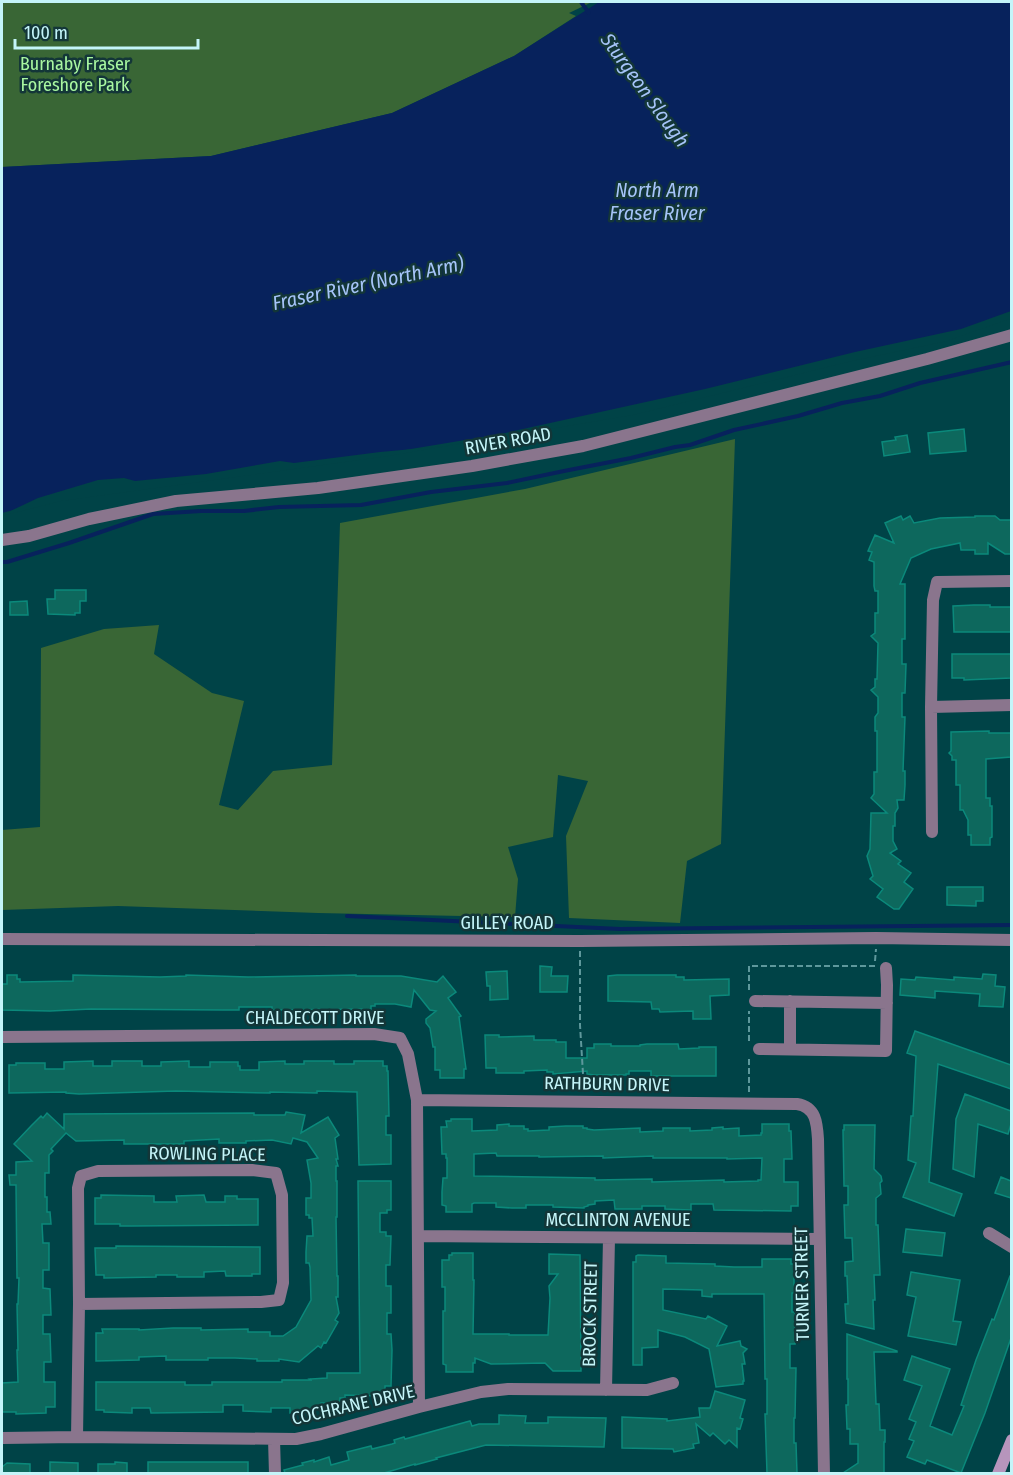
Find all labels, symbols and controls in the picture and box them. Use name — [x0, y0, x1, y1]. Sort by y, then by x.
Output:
scale bar — [15, 12, 198, 50]
text: 100 m — [24, 22, 68, 44]
water label: Sturgeon Slough — [595, 28, 694, 152]
park label: Burnaby Fraser Foreshore Park — [20, 53, 131, 96]
water label: North Arm Fraser River — [609, 178, 706, 225]
water label: Fraser River (North Arm) — [270, 251, 466, 315]
street label: RIVER ROAD — [463, 423, 553, 459]
street label: GILLEY ROAD — [460, 912, 554, 934]
street label: CHALDECOTT DRIVE — [245, 1007, 385, 1029]
street label: RATHBURN DRIVE — [544, 1072, 670, 1096]
street label: ROWLING PLACE — [148, 1142, 266, 1166]
street label: MCCLINTON AVENUE — [545, 1209, 691, 1231]
street label: TURNER STREET — [790, 1226, 814, 1341]
street label: BROCK STREET — [578, 1260, 602, 1367]
street label: COCHRANE DRIVE — [289, 1380, 417, 1430]

